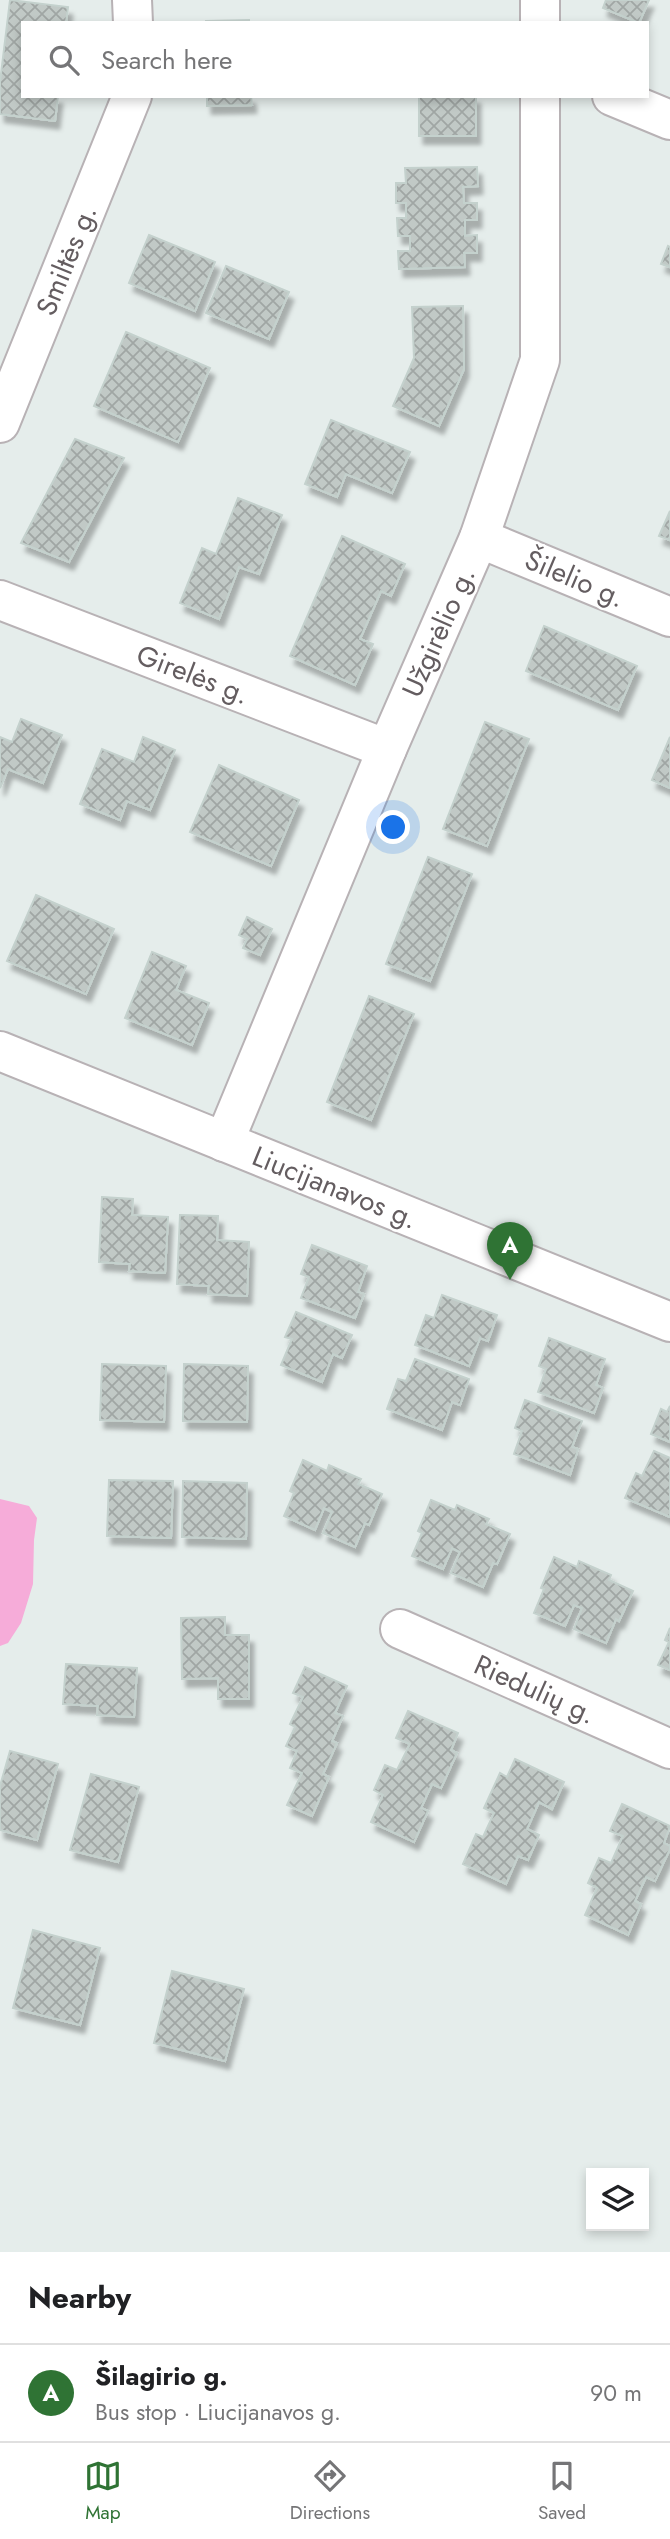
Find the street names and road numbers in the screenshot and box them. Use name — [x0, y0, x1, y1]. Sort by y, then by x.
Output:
street label: Smiltės g. — [26, 199, 107, 322]
street label: Šilelio g. — [518, 539, 631, 618]
street label: Užgirėlio g. — [392, 561, 485, 704]
street label: Girelės g. — [131, 634, 255, 715]
street label: Liucijanavos g. — [246, 1136, 424, 1239]
street label: Riedulių g. — [467, 1644, 602, 1734]

